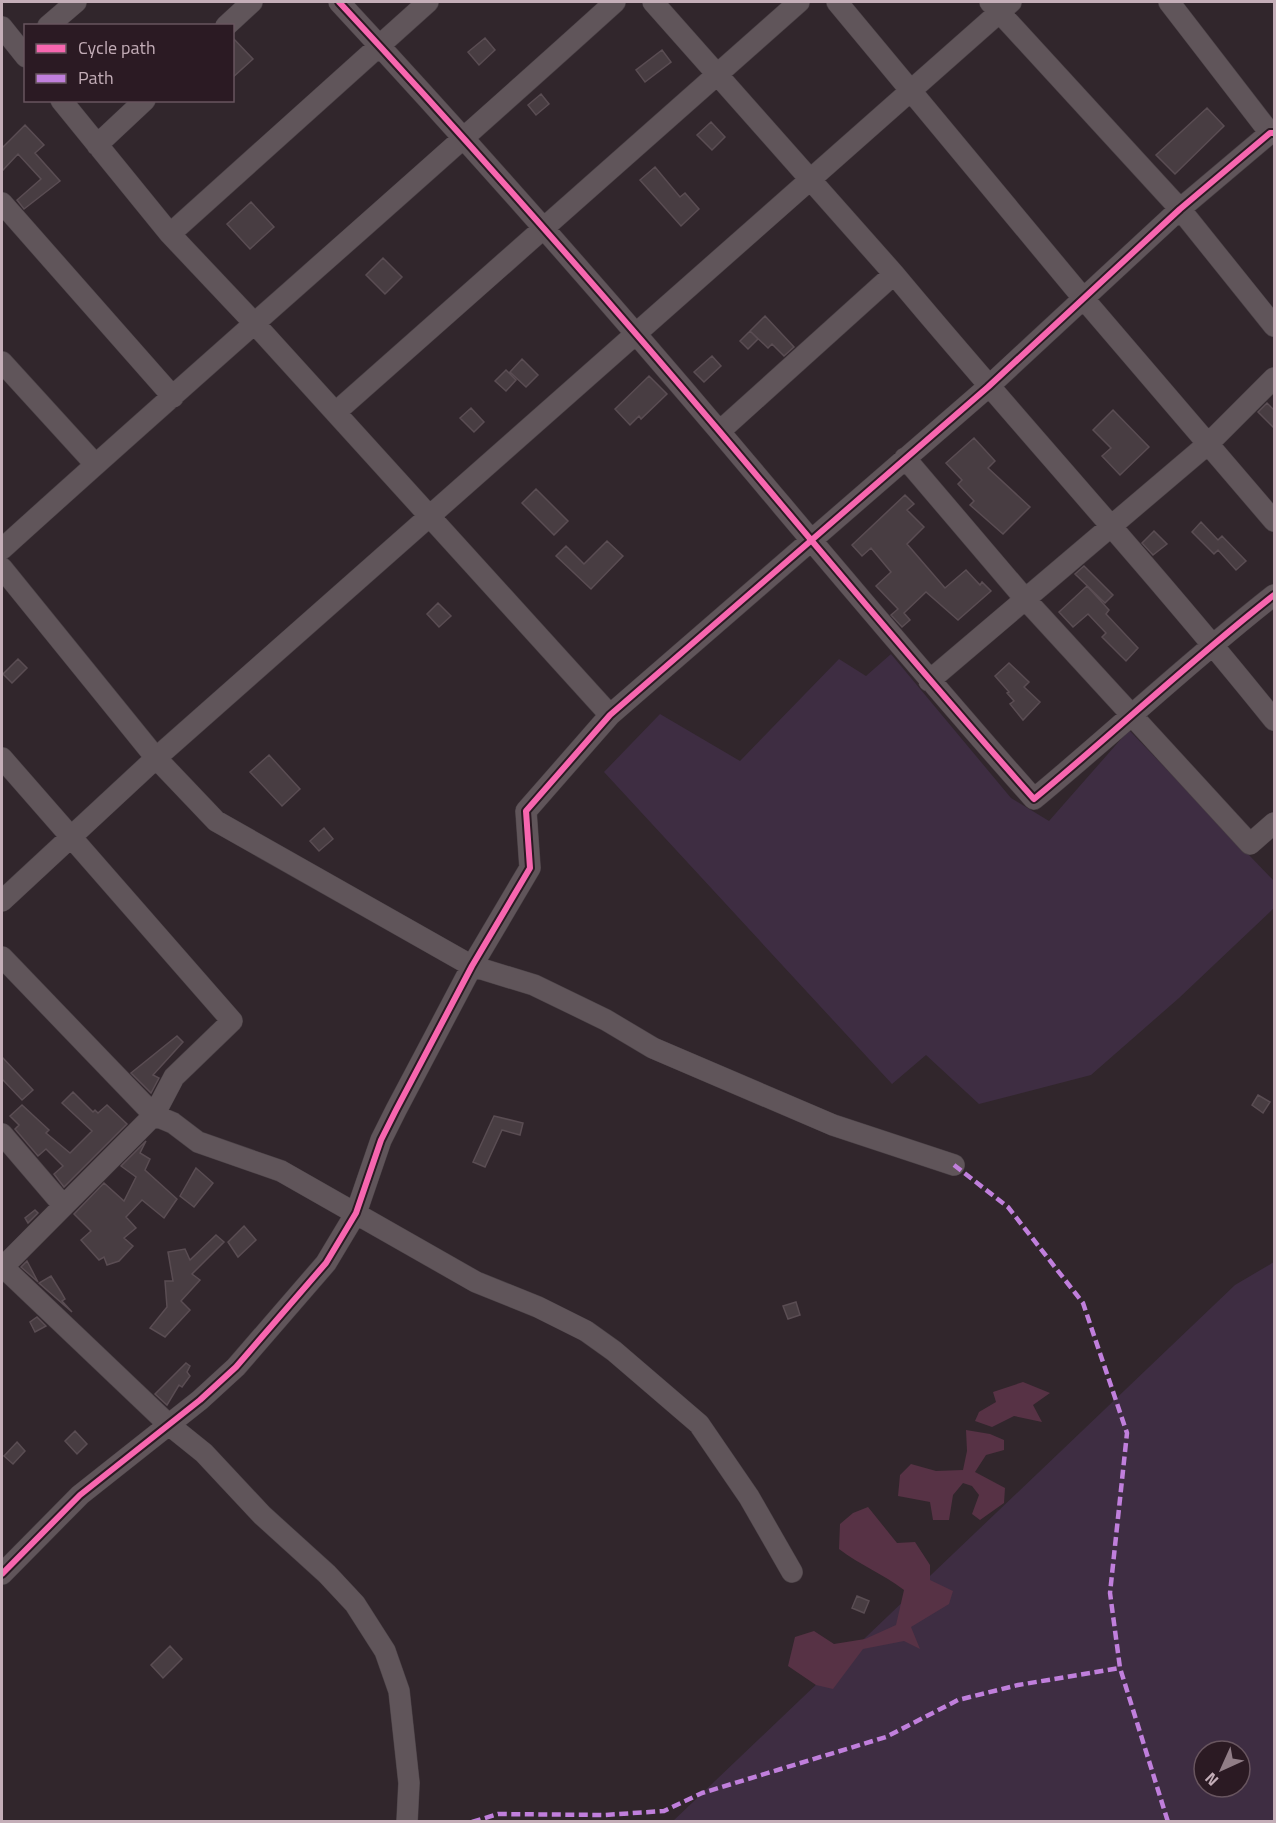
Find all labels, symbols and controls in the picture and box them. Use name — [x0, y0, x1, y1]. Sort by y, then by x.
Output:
legend — [24, 24, 234, 102]
text: Cycle path — [78, 34, 156, 61]
text: Path — [78, 64, 114, 91]
north arrow — [1192, 1739, 1252, 1799]
text: N — [1199, 1767, 1224, 1792]

